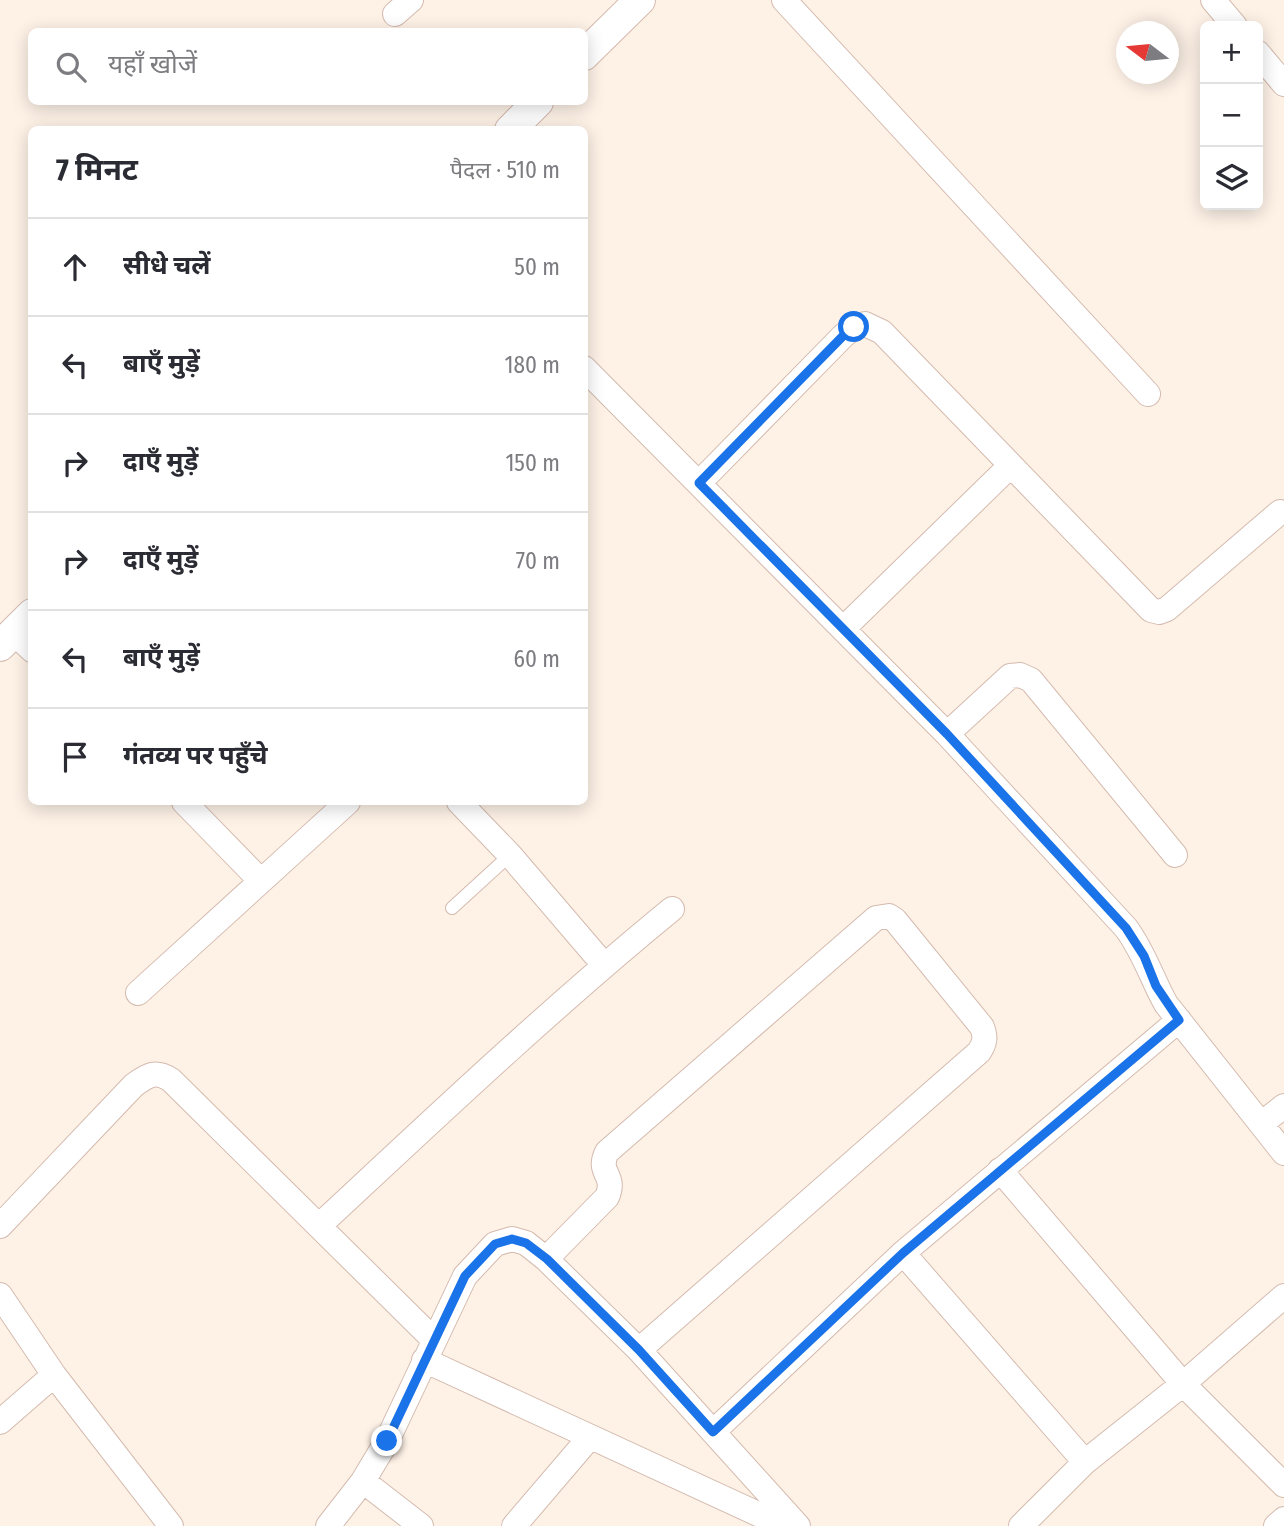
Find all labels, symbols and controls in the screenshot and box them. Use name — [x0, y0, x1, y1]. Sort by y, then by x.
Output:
north arrow — [1116, 21, 1179, 84]
map controls — [1200, 21, 1263, 210]
button: + — [1200, 21, 1263, 84]
search box — [28, 28, 588, 105]
icon: search — [52, 48, 90, 86]
text: यहाँ खोजें — [108, 49, 197, 80]
button: − — [1200, 84, 1263, 147]
button: layers — [1200, 147, 1263, 210]
text: 7 मिनट — [56, 152, 138, 188]
text: पैदल · 510 m — [450, 156, 560, 184]
icon: ahead — [56, 248, 94, 286]
text: सीधे चलें — [123, 250, 210, 281]
text: 50 m — [514, 253, 560, 281]
route start — [838, 311, 869, 342]
icon: left — [56, 346, 94, 384]
text: बाएँ मुड़ें — [123, 348, 200, 379]
text: 180 m — [504, 351, 560, 379]
icon: right — [56, 444, 94, 482]
text: दाएँ मुड़ें — [123, 446, 198, 477]
text: 150 m — [505, 449, 560, 477]
icon: right — [56, 542, 94, 580]
text: दाएँ मुड़ें — [123, 544, 198, 575]
text: 70 m — [516, 547, 560, 575]
icon: left — [56, 640, 94, 678]
text: बाएँ मुड़ें — [123, 642, 200, 673]
text: 60 m — [514, 645, 560, 673]
icon: arrive — [56, 738, 94, 776]
text: गंतव्य पर पहुँचे — [123, 740, 267, 771]
route end — [371, 1425, 402, 1456]

